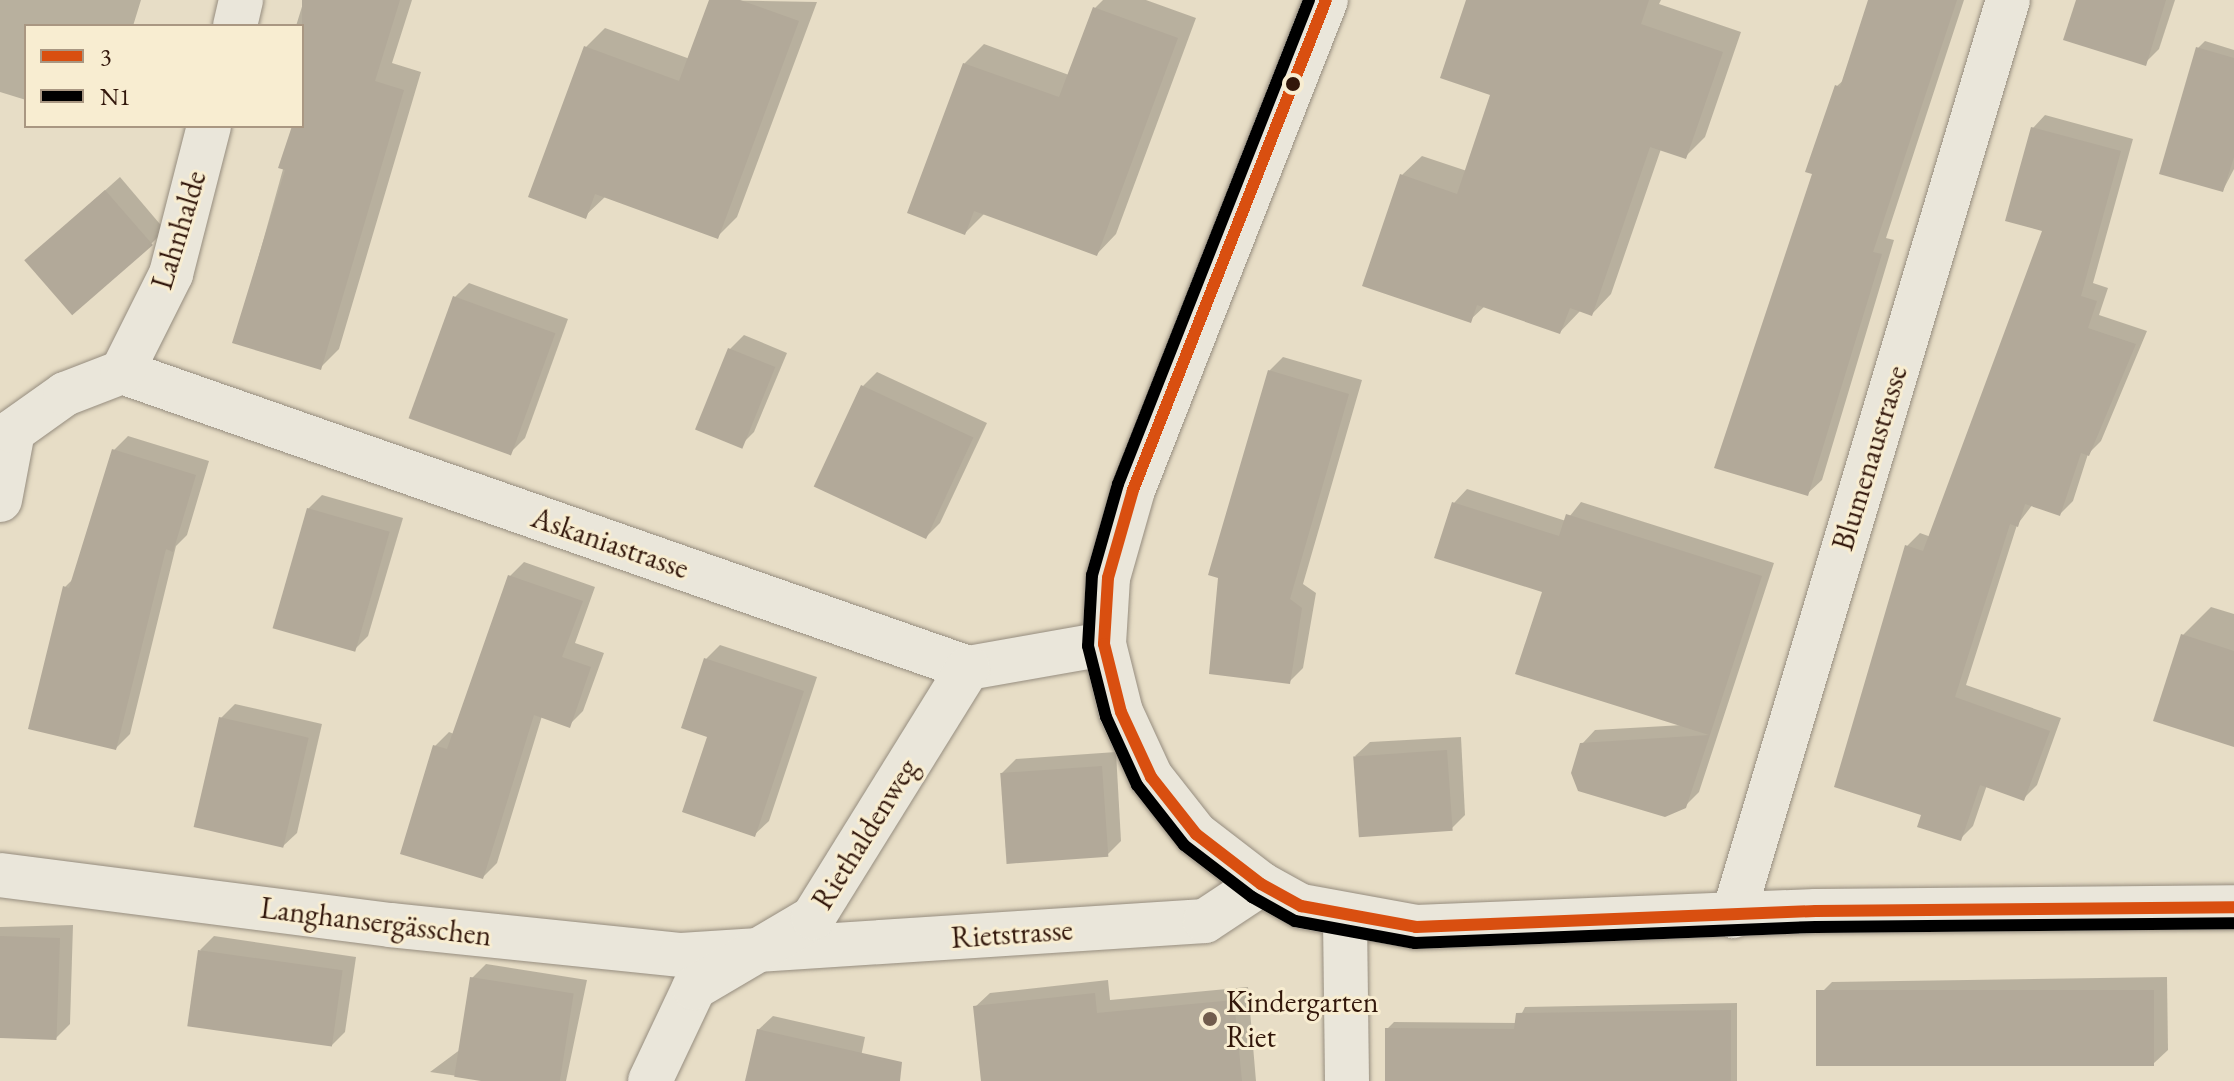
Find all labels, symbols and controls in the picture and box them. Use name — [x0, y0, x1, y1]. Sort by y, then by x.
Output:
legend — [24, 24, 304, 128]
text: 3 — [100, 41, 112, 72]
unlabelled marker — [1285, 76, 1301, 92]
text: N1 — [100, 81, 131, 112]
street label: Lahnhalde — [144, 166, 214, 294]
street label: Blumenaustrasse — [1825, 361, 1915, 555]
street label: Askaniastrasse — [527, 499, 693, 587]
street label: Riethaldenweg — [804, 752, 926, 916]
street label: Langhansergässchen — [258, 890, 494, 954]
street label: Rietstrasse — [950, 912, 1074, 956]
place label: Kindergarten Riet — [1226, 984, 1379, 1054]
marker: Kindergarten Riet — [1201, 1010, 1219, 1028]

